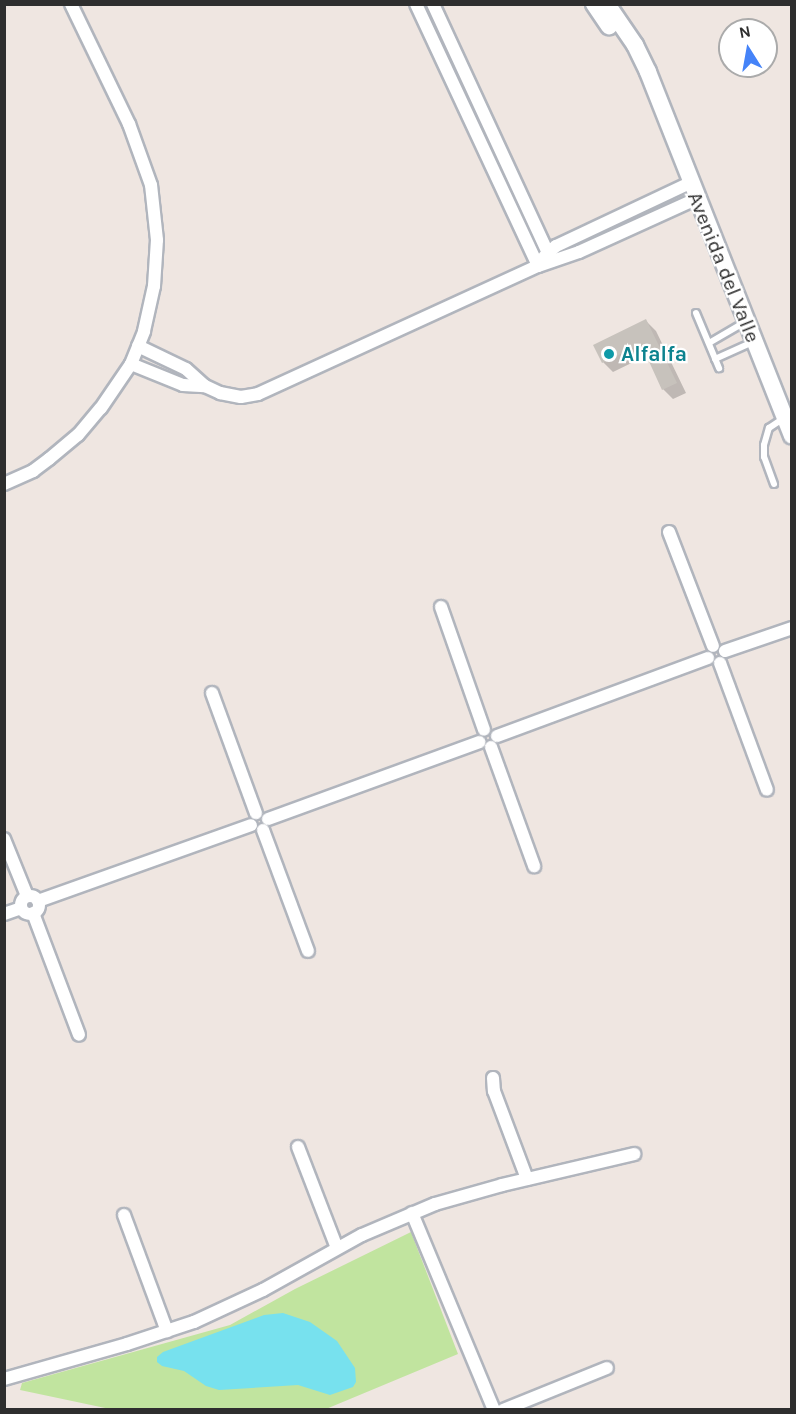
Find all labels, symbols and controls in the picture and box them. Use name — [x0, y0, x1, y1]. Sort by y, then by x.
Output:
north arrow — [718, 18, 778, 78]
text: N — [737, 21, 752, 42]
street label: Avenida del Valle — [682, 188, 766, 346]
place label: Alfalfa — [621, 341, 687, 367]
marker: Alfalfa — [602, 347, 616, 361]

